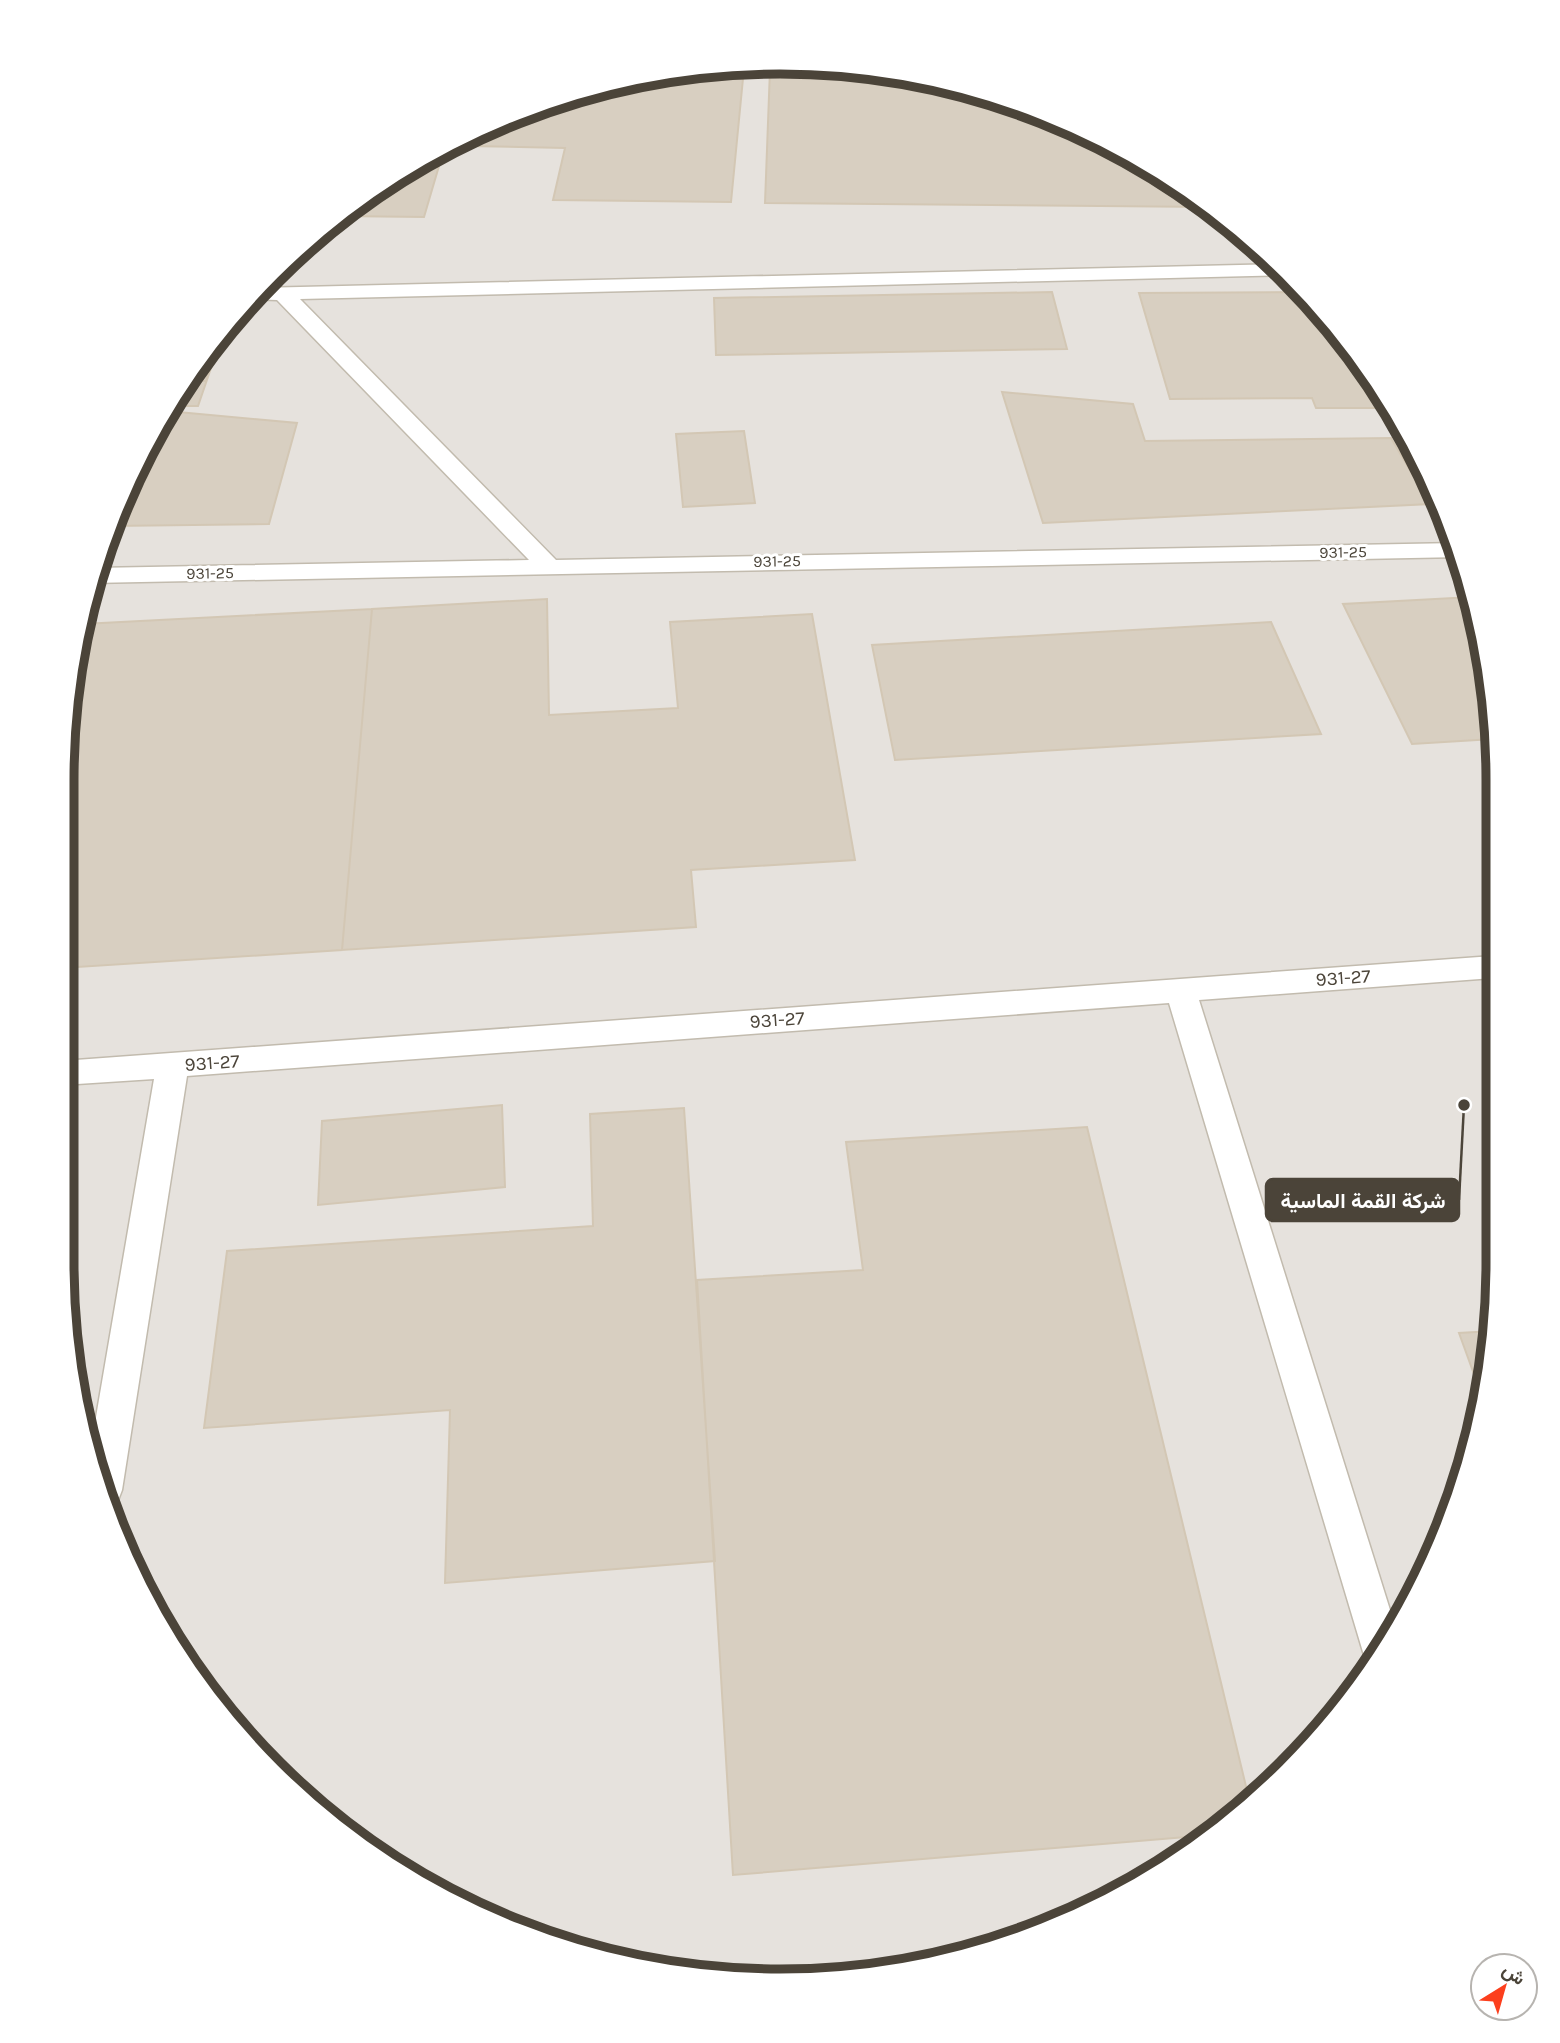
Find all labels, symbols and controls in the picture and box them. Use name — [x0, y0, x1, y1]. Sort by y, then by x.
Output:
street label: 931-25 — [1319, 542, 1367, 562]
street label: 931-25 — [753, 551, 801, 571]
street label: 931-25 — [186, 563, 234, 583]
street label: 931-27 — [1315, 965, 1371, 991]
street label: 931-27 — [749, 1007, 805, 1033]
street label: 931-27 — [184, 1050, 240, 1076]
callout: شركة القمة الماسية — [1266, 1179, 1459, 1221]
text: شركة القمة الماسية — [1281, 1189, 1446, 1214]
north arrow — [1469, 1952, 1539, 2022]
text: ش — [1498, 1959, 1529, 1990]

